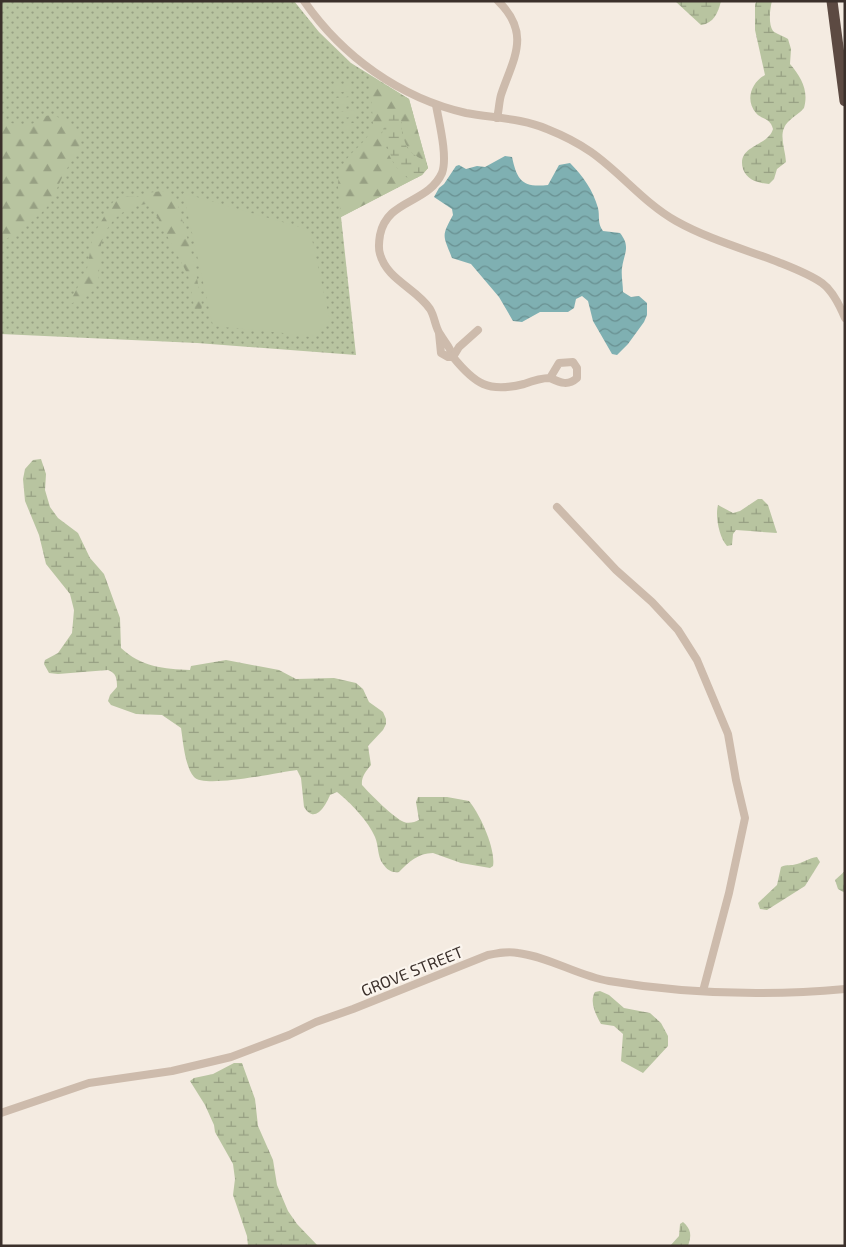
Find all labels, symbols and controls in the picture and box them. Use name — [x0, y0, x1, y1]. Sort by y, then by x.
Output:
street label: GROVE STREET — [358, 941, 466, 1000]

